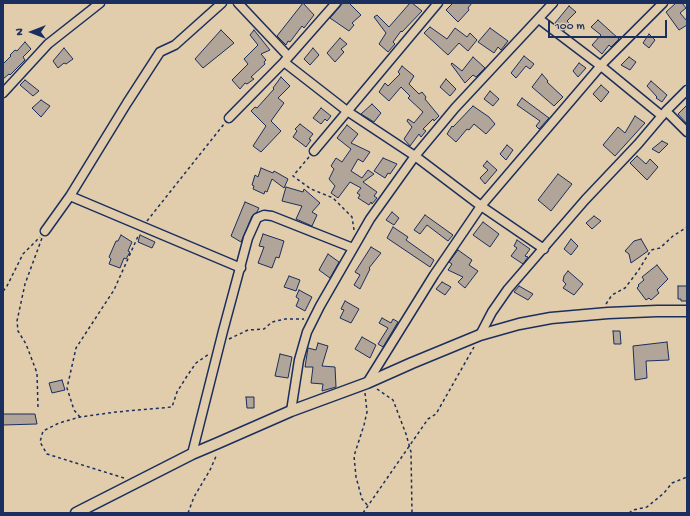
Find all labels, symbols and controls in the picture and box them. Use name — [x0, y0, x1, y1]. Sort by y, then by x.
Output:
north arrow — [12, 12, 52, 52]
scale bar — [550, 12, 669, 38]
text: 100 m — [555, 20, 585, 34]
text: N — [14, 28, 26, 36]

